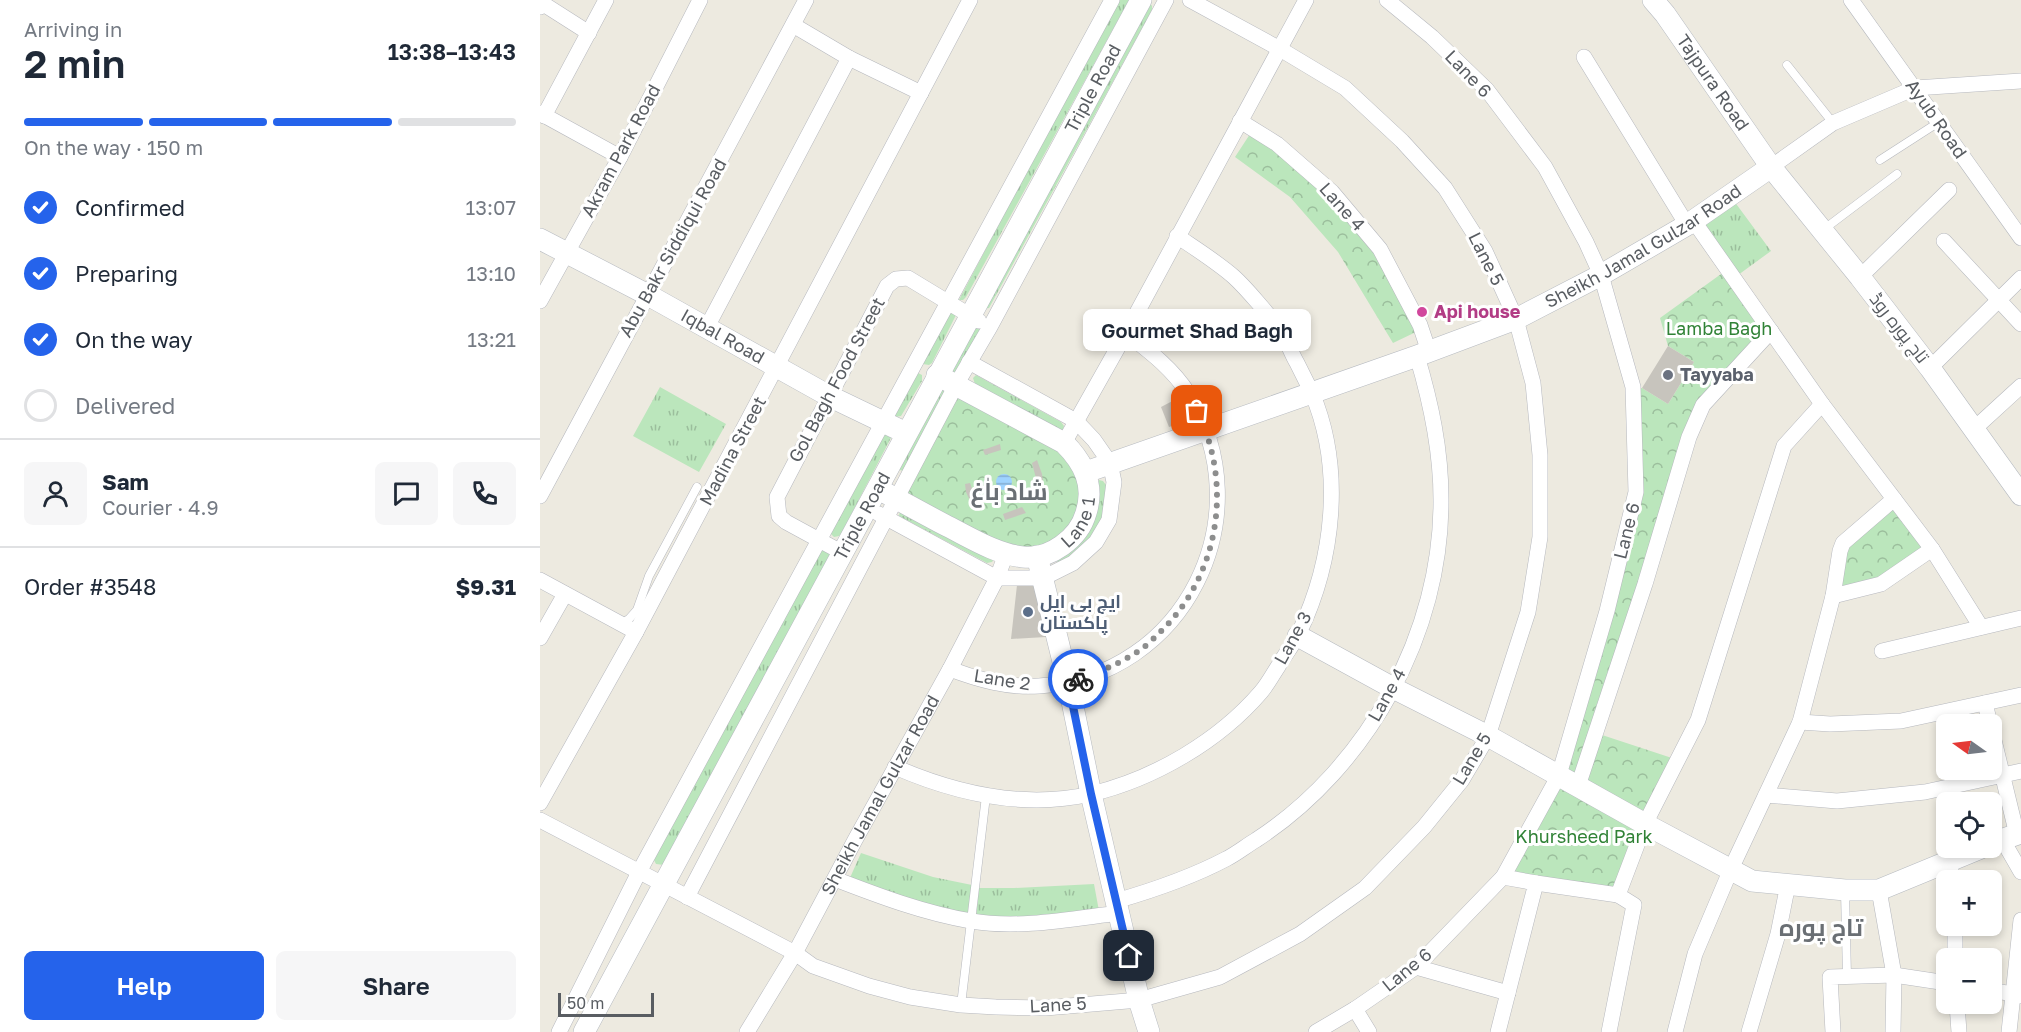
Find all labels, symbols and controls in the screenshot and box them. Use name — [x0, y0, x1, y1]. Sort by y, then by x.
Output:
text: Arriving in — [24, 17, 122, 41]
street label: Tajpura Road — [1672, 30, 1754, 134]
text: 13:38–13:43 — [388, 38, 516, 65]
text: 2 min — [24, 40, 125, 87]
street label: Triple Road — [1060, 40, 1125, 136]
street label: Lane 6 — [1441, 45, 1497, 102]
street label: Ayub Road — [1902, 75, 1972, 162]
street label: Akram Park Road — [576, 80, 664, 221]
text: On the way · 150 m — [24, 135, 203, 159]
street label: Abu Bakr Siddiqui Road — [614, 154, 731, 341]
street label: Lane 4 — [1315, 178, 1370, 235]
street label: Sheikh Jamal Gulzar Road — [1541, 179, 1745, 312]
icon: check — [24, 191, 57, 224]
text: Confirmed — [75, 194, 185, 221]
text: 13:07 — [466, 195, 516, 219]
street label: Lane 5 — [1464, 228, 1510, 289]
icon: check — [24, 257, 57, 290]
text: Preparing — [75, 260, 178, 287]
text: 13:10 — [467, 261, 516, 285]
street label: تاج پورہ روڈ — [1864, 288, 1934, 368]
street label: Gol Bagh Food Street — [783, 293, 889, 466]
place label: Api house — [1434, 300, 1521, 322]
street label: Iqbal Road — [677, 304, 769, 368]
marker: Api house — [1415, 305, 1429, 319]
callout: Gourmet Shad Bagh — [1083, 309, 1311, 351]
park label: Lamba Bagh — [1666, 317, 1772, 339]
text: Gourmet Shad Bagh — [1101, 318, 1293, 342]
icon: check — [24, 323, 57, 356]
text: On the way — [75, 326, 193, 353]
text: 13:21 — [467, 327, 516, 351]
place label: Tayyaba — [1680, 363, 1754, 385]
marker: Tayyaba — [1661, 368, 1675, 382]
pin — [1171, 385, 1222, 436]
text: Delivered — [75, 392, 175, 419]
street label: Madina Street — [694, 392, 770, 509]
icon: bag — [1180, 394, 1213, 427]
button: person — [24, 462, 87, 525]
button: chat — [375, 462, 438, 525]
button: phone — [453, 462, 516, 525]
text: Sam — [102, 468, 149, 495]
street label: Triple Road — [829, 468, 894, 564]
district label: شاد باٰغ — [970, 476, 1048, 508]
text: Courier · 4.9 — [102, 495, 219, 519]
street label: Lane 1 — [1056, 495, 1099, 552]
street label: Lane 6 — [1608, 500, 1644, 561]
text: Order #3548 — [24, 573, 156, 600]
text: $9.31 — [455, 573, 516, 600]
place label: ایچ بی ایل پاکستان — [1040, 590, 1121, 635]
marker: ایچ بی ایل پاکستان — [1021, 605, 1035, 619]
street label: Lane 3 — [1269, 607, 1316, 668]
courier — [1048, 649, 1108, 709]
icon: bike — [1062, 663, 1095, 696]
street label: Lane 2 — [972, 664, 1032, 694]
street label: Lane 4 — [1363, 664, 1410, 725]
street label: Sheikh Jamal Gulzar Road — [816, 691, 943, 898]
north arrow — [1936, 714, 2002, 780]
map controls — [1936, 714, 2002, 1014]
street label: Lane 5 — [1447, 728, 1495, 789]
button: locate — [1936, 792, 2002, 858]
park label: Khursheed Park — [1515, 825, 1653, 847]
button: + — [1936, 870, 2002, 936]
district label: تاج پورہ — [1779, 912, 1864, 945]
pin — [1103, 930, 1154, 981]
icon: home — [1112, 939, 1145, 972]
street label: Lane 6 — [1377, 943, 1436, 996]
button: − — [1936, 948, 2002, 1014]
button: Help — [24, 951, 264, 1020]
button: Share — [276, 951, 516, 1020]
scale bar — [558, 990, 654, 1018]
street label: Lane 5 — [1029, 992, 1087, 1016]
text: 50 m — [567, 993, 604, 1013]

